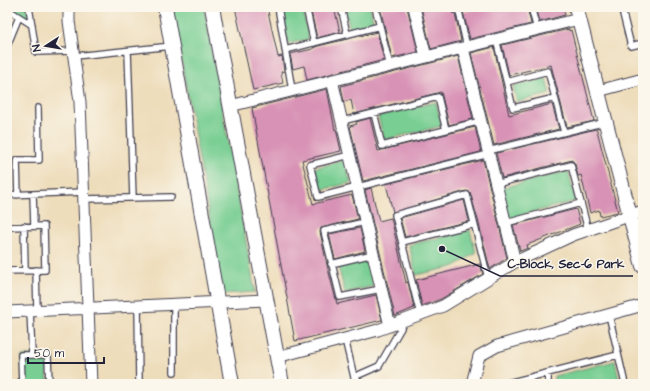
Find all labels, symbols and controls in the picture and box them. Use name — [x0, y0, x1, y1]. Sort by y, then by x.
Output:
north arrow — [26, 26, 66, 66]
text: N — [29, 43, 45, 53]
callout: C-Block, Sec-6 Park — [500, 252, 633, 276]
text: C-Block, Sec-6 Park — [508, 256, 625, 273]
scale bar — [28, 339, 104, 365]
text: 50 m — [34, 345, 65, 362]

